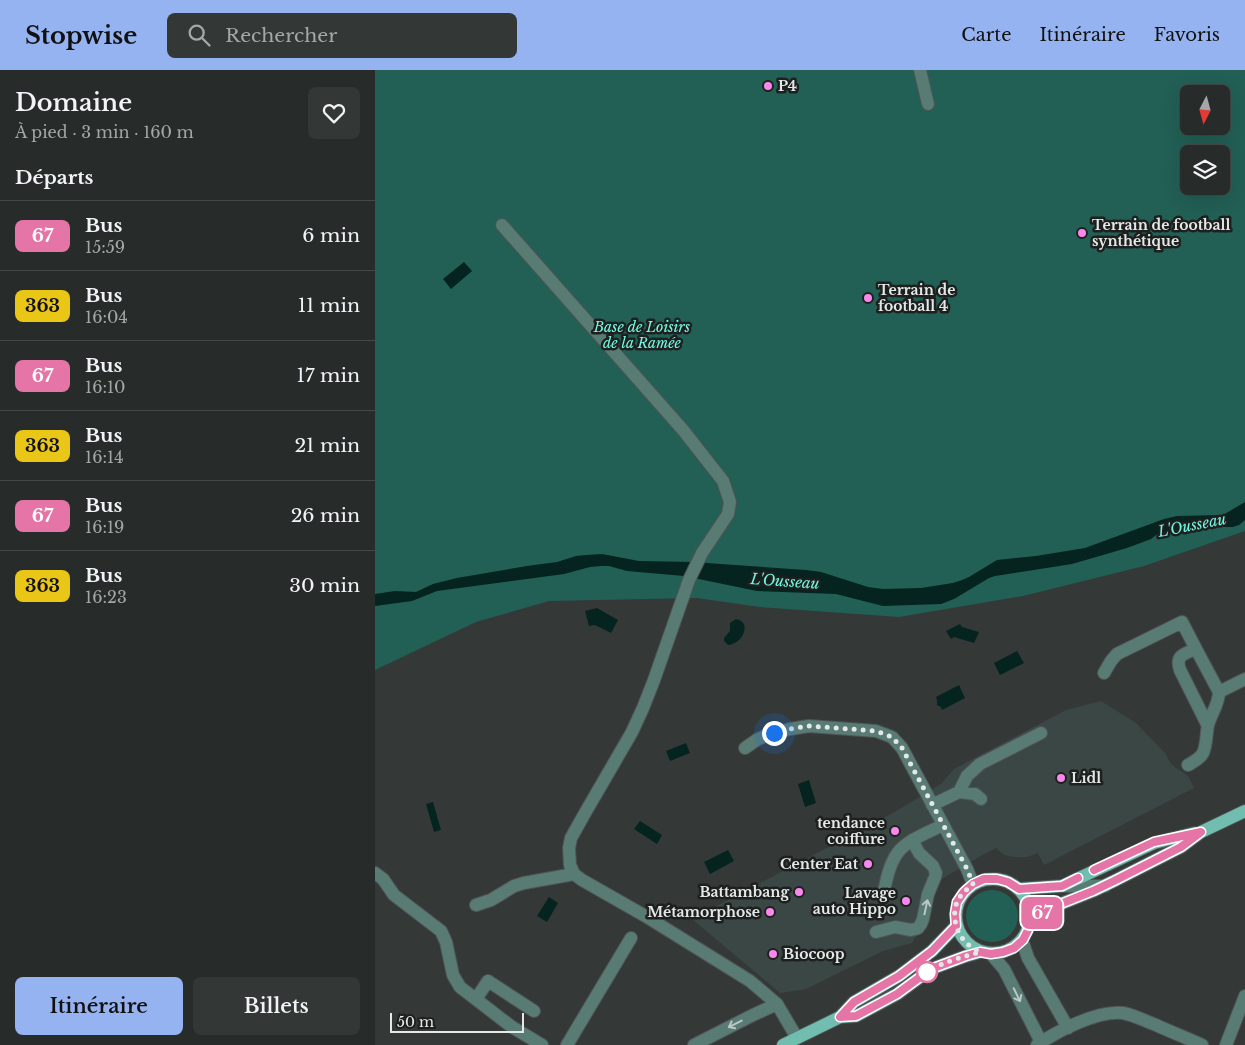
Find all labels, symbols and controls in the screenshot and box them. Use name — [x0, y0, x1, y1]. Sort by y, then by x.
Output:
search box — [167, 13, 517, 58]
text: Stopwise — [25, 21, 137, 50]
icon: search — [185, 21, 213, 49]
text: Rechercher — [225, 24, 337, 47]
text: Carte — [961, 24, 1011, 46]
text: Itinéraire — [1039, 24, 1126, 46]
text: Favoris — [1154, 24, 1220, 46]
place label: P4 — [778, 77, 797, 95]
marker: P4 — [762, 80, 774, 92]
north arrow — [1180, 85, 1230, 135]
map controls — [1180, 85, 1230, 195]
button: heart — [308, 87, 360, 139]
text: Domaine — [15, 88, 132, 117]
text: À pied · 3 min · 160 m — [15, 122, 194, 142]
button: layers — [1180, 145, 1230, 195]
text: Départs — [15, 166, 93, 189]
text: Bus — [85, 214, 122, 237]
place label: Terrain de football synthétique — [1092, 216, 1230, 250]
text: 6 min — [302, 224, 360, 247]
text: 67 — [32, 225, 53, 247]
marker: Terrain de football synthétique — [1076, 227, 1088, 239]
text: 15:59 — [85, 237, 125, 257]
place label: Terrain de football 4 — [878, 281, 955, 315]
text: Bus — [85, 284, 122, 307]
marker: Terrain de football 4 — [862, 292, 874, 304]
text: 11 min — [298, 294, 360, 317]
text: 363 — [25, 295, 60, 317]
text: 16:04 — [85, 307, 128, 327]
park label: Base de Loisirs de la Ramée — [593, 318, 690, 352]
text: Bus — [85, 354, 122, 377]
text: 17 min — [297, 364, 360, 387]
text: 67 — [32, 365, 53, 387]
text: 16:10 — [85, 377, 126, 397]
text: Bus — [85, 424, 122, 447]
text: 21 min — [294, 434, 360, 457]
text: 363 — [25, 435, 60, 457]
text: 16:14 — [85, 447, 124, 467]
text: Bus — [85, 494, 122, 517]
text: 26 min — [291, 504, 360, 527]
text: 67 — [32, 505, 53, 527]
water label: L'Ousseau — [1155, 509, 1228, 541]
text: 16:19 — [85, 517, 124, 537]
text: Bus — [85, 564, 122, 587]
water label: L'Ousseau — [749, 569, 820, 593]
text: 30 min — [289, 574, 360, 597]
text: 363 — [25, 575, 60, 597]
text: 16:23 — [85, 587, 127, 607]
your location — [762, 721, 787, 746]
place label: Lidl — [1071, 769, 1101, 787]
marker: Lidl — [1055, 772, 1067, 784]
place label: tendance coiffure — [817, 814, 885, 848]
marker: tendance coiffure — [889, 825, 901, 837]
place label: Center Eat — [780, 855, 859, 873]
marker: Center Eat — [862, 858, 874, 870]
place label: Battambang — [699, 883, 789, 901]
place label: Lavage auto Hippo — [813, 884, 896, 918]
marker: Battambang — [793, 886, 805, 898]
marker: Lavage auto Hippo — [900, 895, 912, 907]
line badge: 67 — [1019, 897, 1065, 929]
one-way arrow — [922, 899, 931, 915]
text: 67 — [1031, 902, 1053, 924]
place label: Métamorphose — [647, 903, 760, 921]
marker: Métamorphose — [764, 906, 776, 918]
place label: Biocoop — [783, 945, 845, 963]
marker: Biocoop — [767, 948, 779, 960]
unlabelled marker — [916, 961, 938, 983]
button: Itinéraire — [15, 977, 183, 1035]
button: Billets — [193, 977, 360, 1035]
one-way arrow — [1013, 987, 1022, 1002]
scale bar — [390, 1010, 524, 1033]
text: 50 m — [397, 1013, 434, 1031]
one-way arrow — [728, 1020, 743, 1029]

